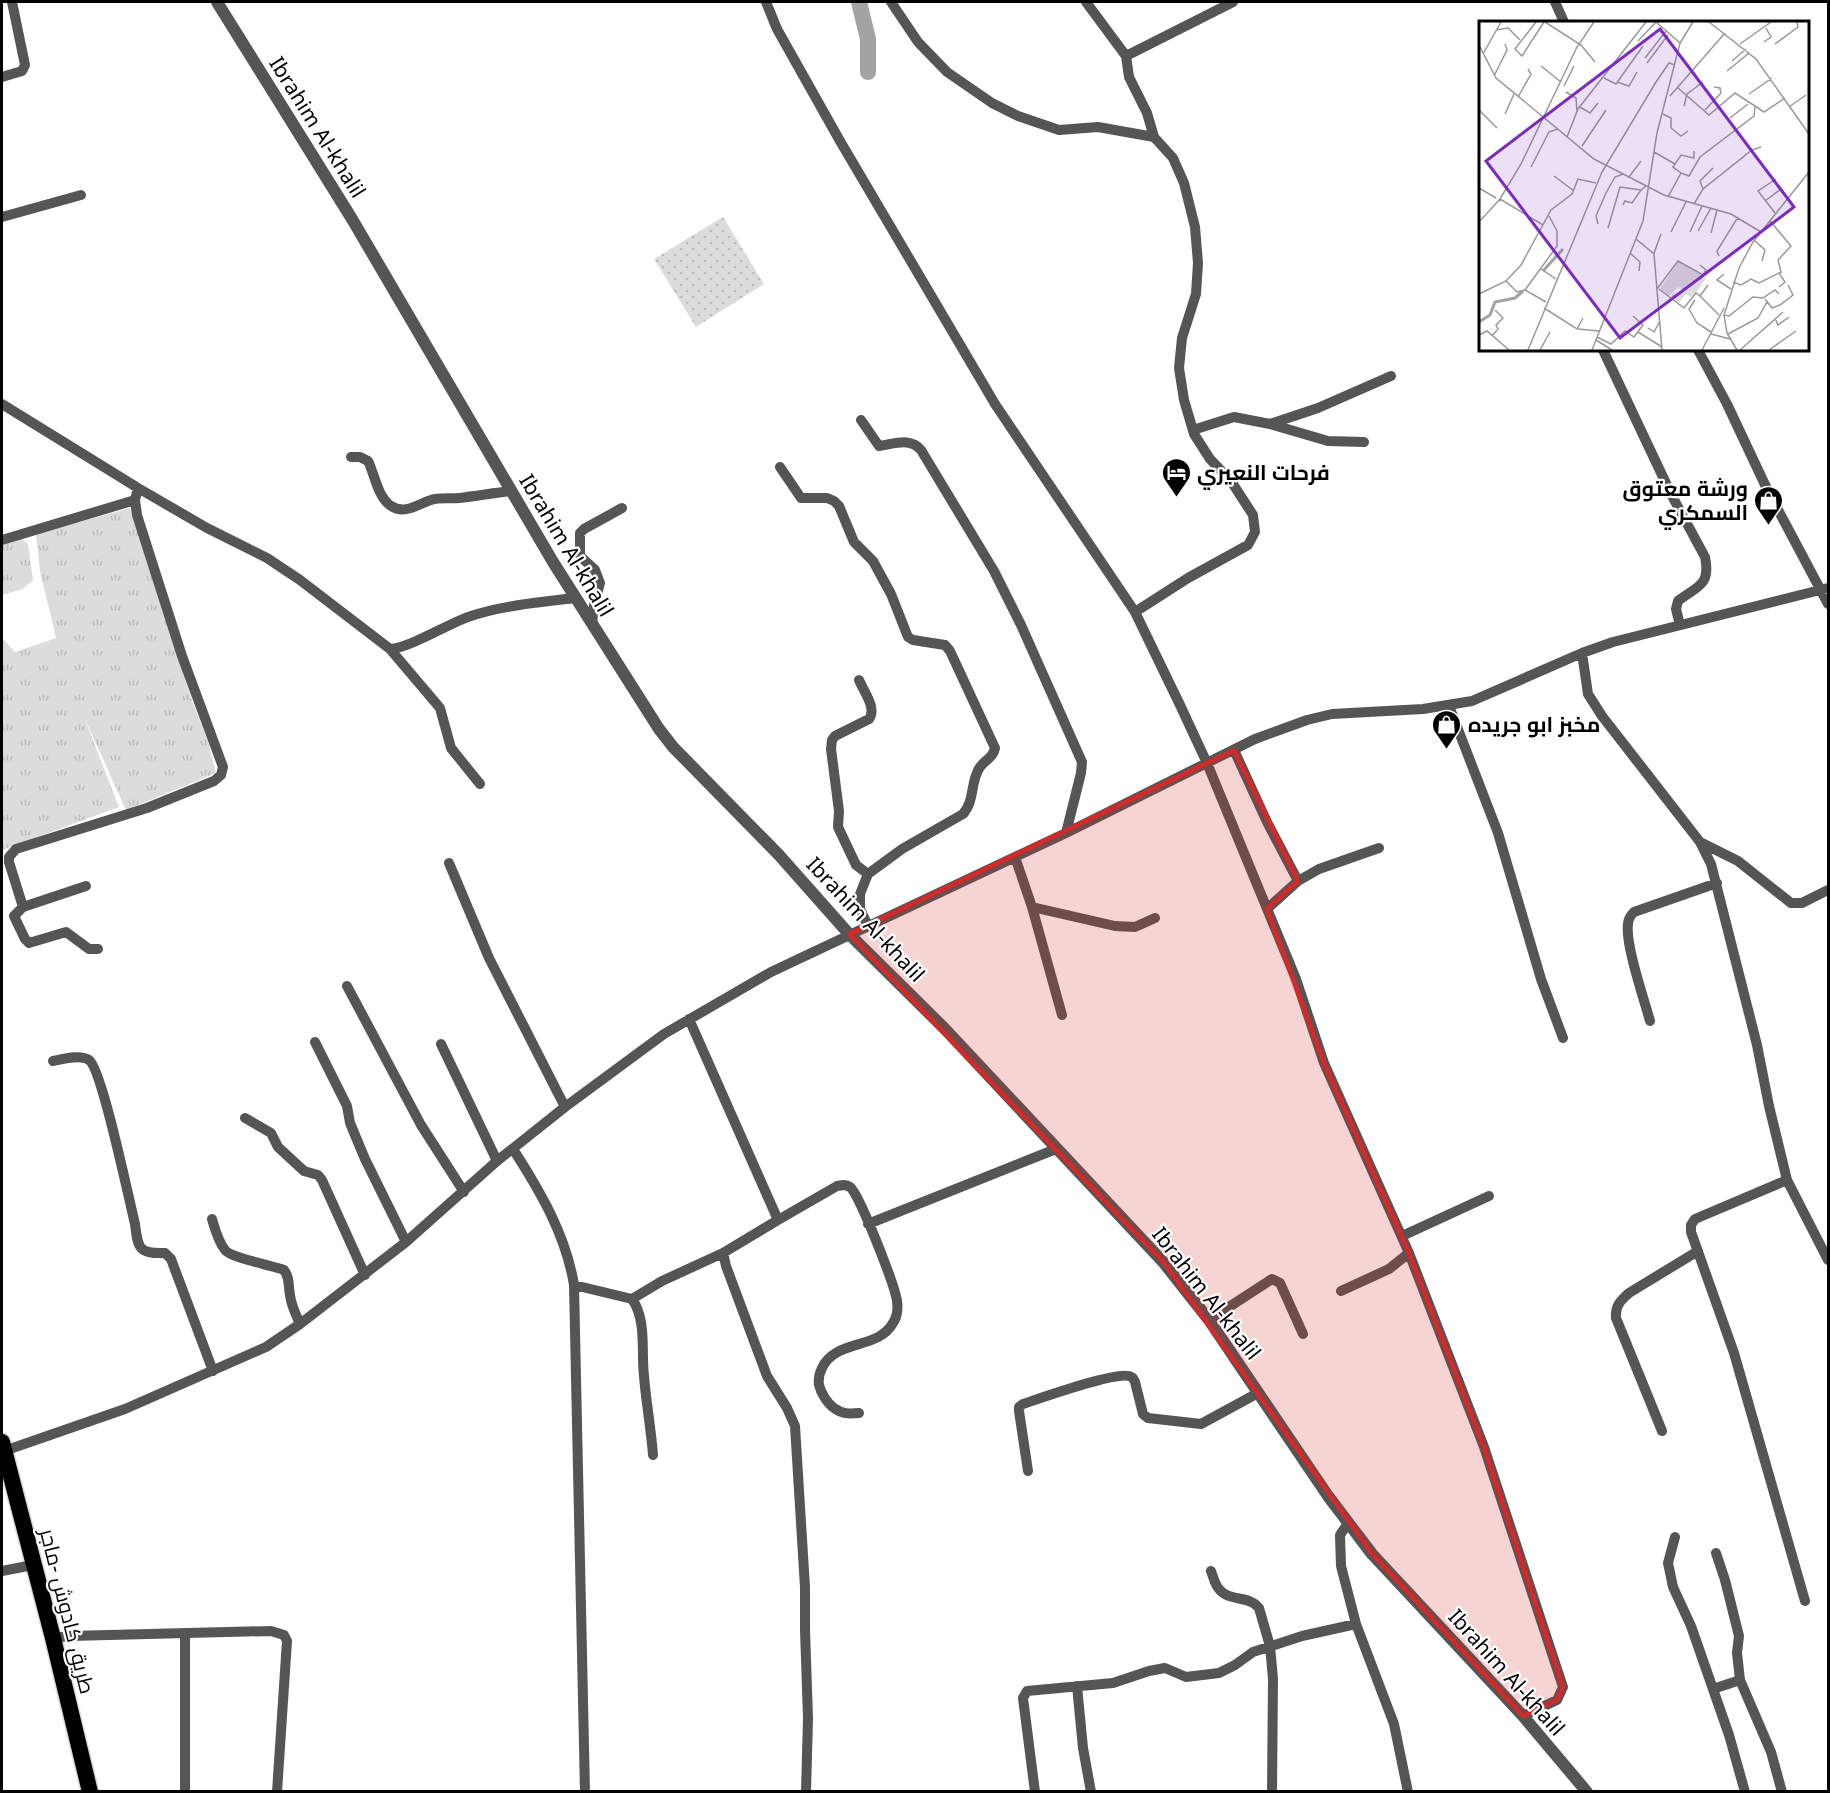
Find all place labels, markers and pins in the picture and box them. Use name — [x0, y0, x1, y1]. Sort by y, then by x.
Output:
hotel icon: فرحات النعيري — [1160, 456, 1192, 498]
place label: فرحات النعيري — [1197, 458, 1330, 490]
place label: ورشة معتوق السمكري — [1623, 474, 1748, 530]
shop icon: ورشة معتوق السمكري — [1753, 484, 1785, 526]
shop icon: مخبز ابو جريده — [1431, 708, 1463, 750]
place label: مخبز ابو جريده — [1468, 710, 1600, 738]

